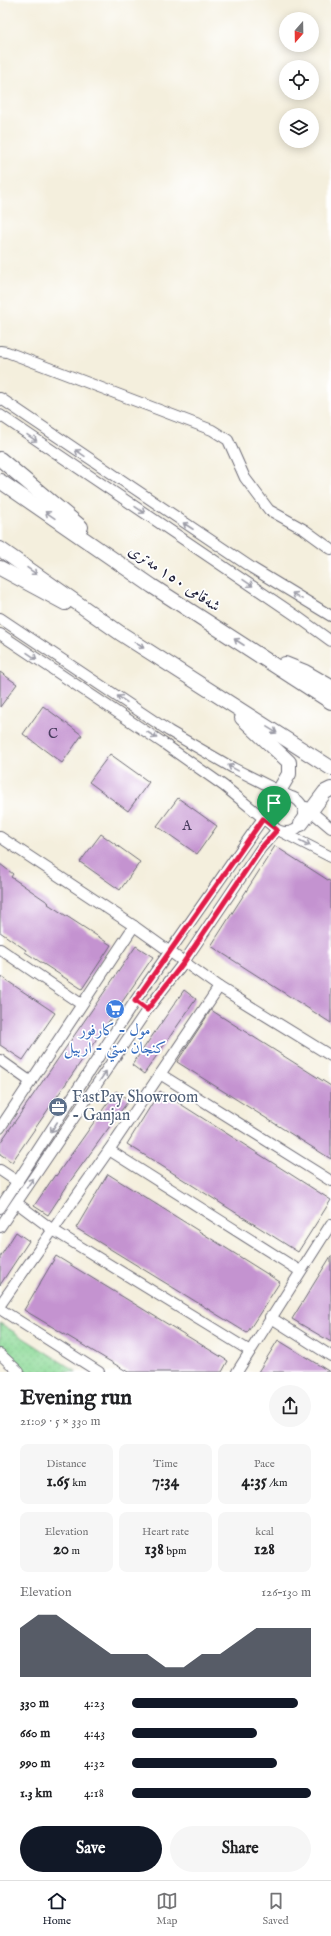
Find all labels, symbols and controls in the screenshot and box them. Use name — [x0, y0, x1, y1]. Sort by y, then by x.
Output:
north arrow — [279, 12, 319, 52]
map controls — [279, 12, 319, 148]
button: locate — [279, 60, 319, 100]
button: layers — [279, 108, 319, 148]
one-way arrow — [26, 434, 37, 442]
one-way arrow — [75, 449, 86, 457]
one-way arrow — [134, 506, 145, 515]
one-way arrow — [45, 511, 56, 519]
one-way arrow — [183, 522, 194, 530]
street label: شەقامی ١٥٠ مەتری — [124, 541, 224, 617]
one-way arrow — [26, 567, 37, 575]
one-way arrow — [242, 579, 253, 587]
one-way arrow — [291, 592, 303, 600]
one-way arrow — [234, 638, 245, 647]
one-way arrow — [133, 641, 144, 649]
one-way arrow — [26, 652, 37, 660]
one-way arrow — [117, 695, 128, 704]
house number: C — [48, 725, 58, 743]
one-way arrow — [266, 726, 277, 734]
one-way arrow — [147, 731, 158, 740]
one-way arrow — [227, 764, 239, 771]
pin — [257, 786, 291, 827]
icon: arrive — [263, 792, 285, 814]
house number: A — [181, 817, 192, 835]
one-way arrow — [299, 840, 311, 848]
supermarket icon: مول - كارفور كنجان ستي - اربيل — [104, 998, 126, 1020]
place label: مول - كارفور كنجان ستي - اربيل — [64, 1021, 166, 1063]
one-way arrow — [99, 1071, 107, 1082]
place label: FastPay Showroom - Ganjan — [72, 1088, 198, 1126]
office icon: FastPay Showroom - Ganjan — [47, 1096, 69, 1118]
one-way arrow — [49, 1121, 57, 1133]
one-way arrow — [26, 1178, 34, 1189]
text: Evening run — [20, 1384, 132, 1412]
button: share — [269, 1385, 311, 1427]
text: 21:09 · 5 × 330 m — [20, 1413, 101, 1430]
text: Distance — [47, 1457, 86, 1471]
text: Time — [153, 1457, 178, 1471]
text: Pace — [254, 1457, 275, 1471]
text: 1.65 — [46, 1471, 70, 1492]
text: 7:34 — [152, 1471, 179, 1492]
text: 4:35 — [242, 1471, 267, 1492]
text: km — [70, 1476, 87, 1490]
text: /km — [267, 1476, 287, 1490]
text: Elevation — [45, 1525, 88, 1539]
text: Heart rate — [142, 1525, 189, 1539]
text: kcal — [255, 1525, 274, 1539]
text: 20 — [53, 1539, 69, 1560]
text: 138 — [144, 1539, 164, 1560]
text: 128 — [254, 1539, 275, 1560]
text: m — [69, 1544, 80, 1558]
text: bpm — [164, 1544, 187, 1558]
text: Elevation — [20, 1584, 72, 1601]
text: 126–130 m — [261, 1584, 311, 1601]
text: 330 m — [20, 1695, 49, 1712]
text: 4:23 — [84, 1695, 105, 1712]
text: 660 m — [20, 1725, 50, 1742]
text: 4:43 — [84, 1725, 105, 1742]
text: 990 m — [20, 1755, 51, 1772]
text: 4:32 — [84, 1755, 105, 1772]
text: 1.3 km — [20, 1785, 52, 1802]
text: 4:18 — [84, 1785, 104, 1802]
button: Save — [20, 1826, 162, 1872]
button: Share — [170, 1826, 311, 1872]
tab: Home — [42, 1890, 71, 1928]
tab: Map — [156, 1890, 178, 1928]
tab: Saved — [263, 1890, 289, 1928]

